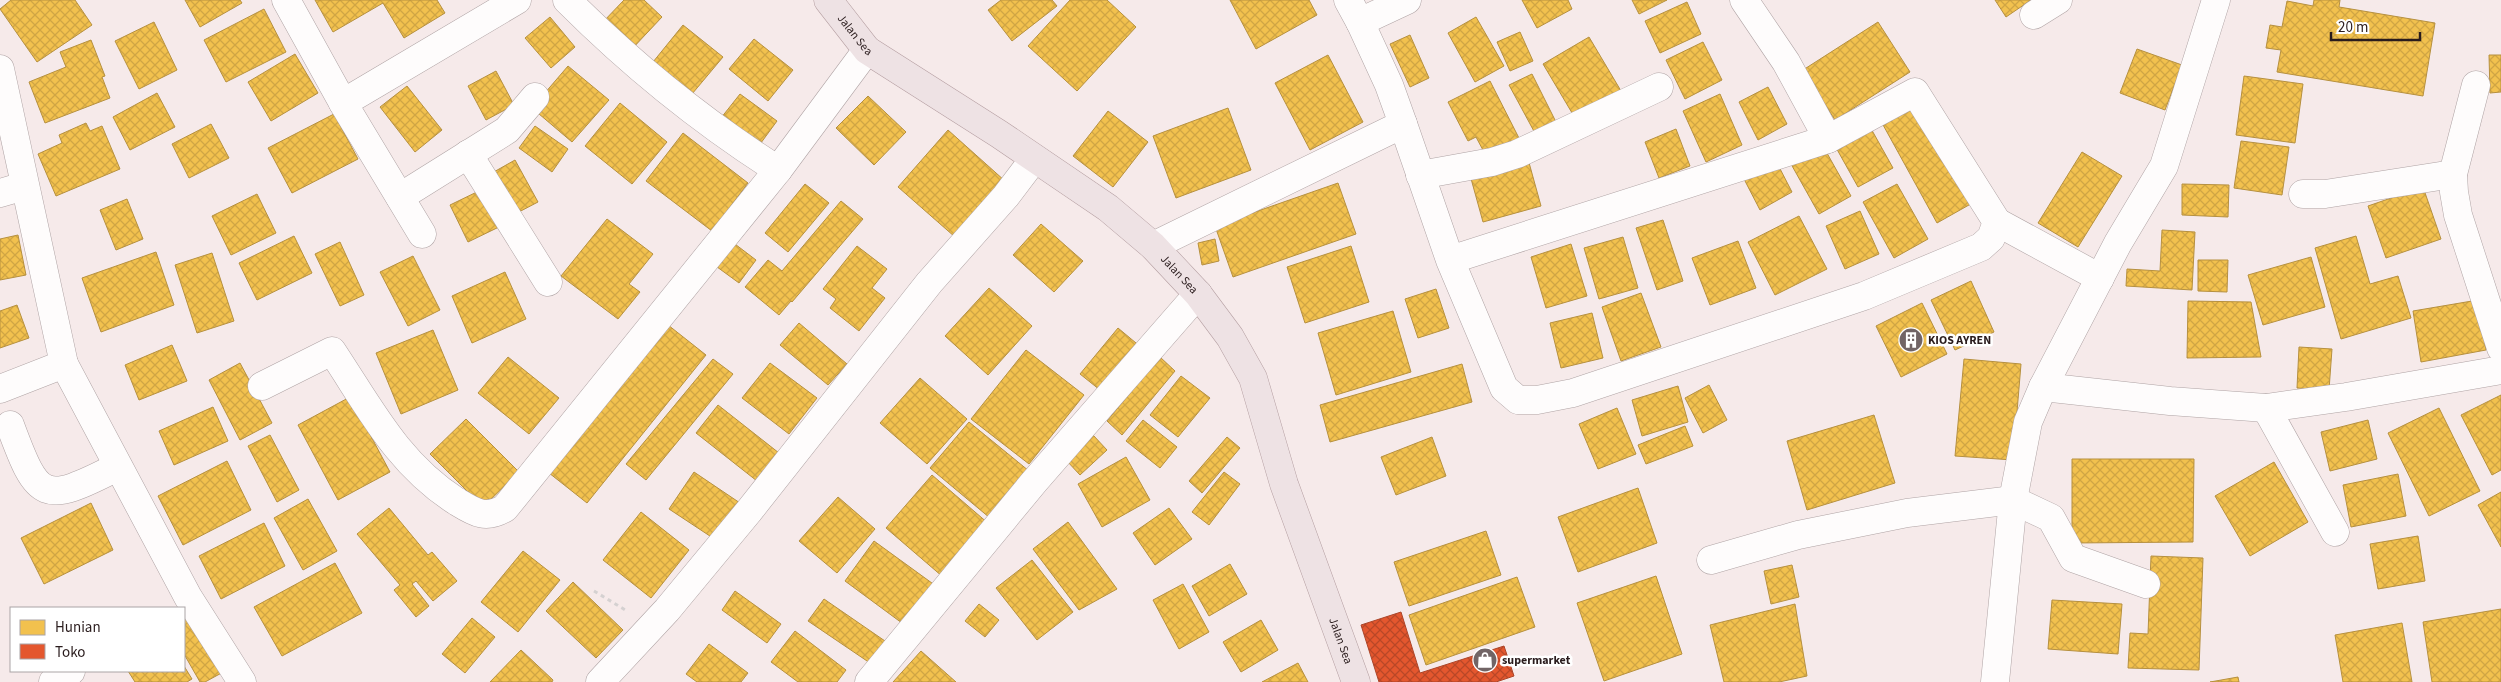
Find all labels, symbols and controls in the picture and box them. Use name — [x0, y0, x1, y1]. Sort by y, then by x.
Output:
street label: Jalan Sea — [834, 10, 876, 60]
scale bar — [2331, 10, 2420, 42]
text: 20 m — [2338, 17, 2368, 38]
street label: Jalan Sea — [1157, 251, 1202, 297]
building icon: KIOS AYREN — [1898, 327, 1924, 353]
place label: KIOS AYREN — [1928, 332, 1991, 349]
legend — [10, 607, 185, 672]
street label: Jalan Sea — [1325, 615, 1357, 666]
text: Hunian — [55, 617, 101, 638]
text: Toko — [55, 642, 85, 663]
shop icon: supermarket — [1472, 647, 1498, 673]
place label: supermarket — [1502, 652, 1571, 669]

